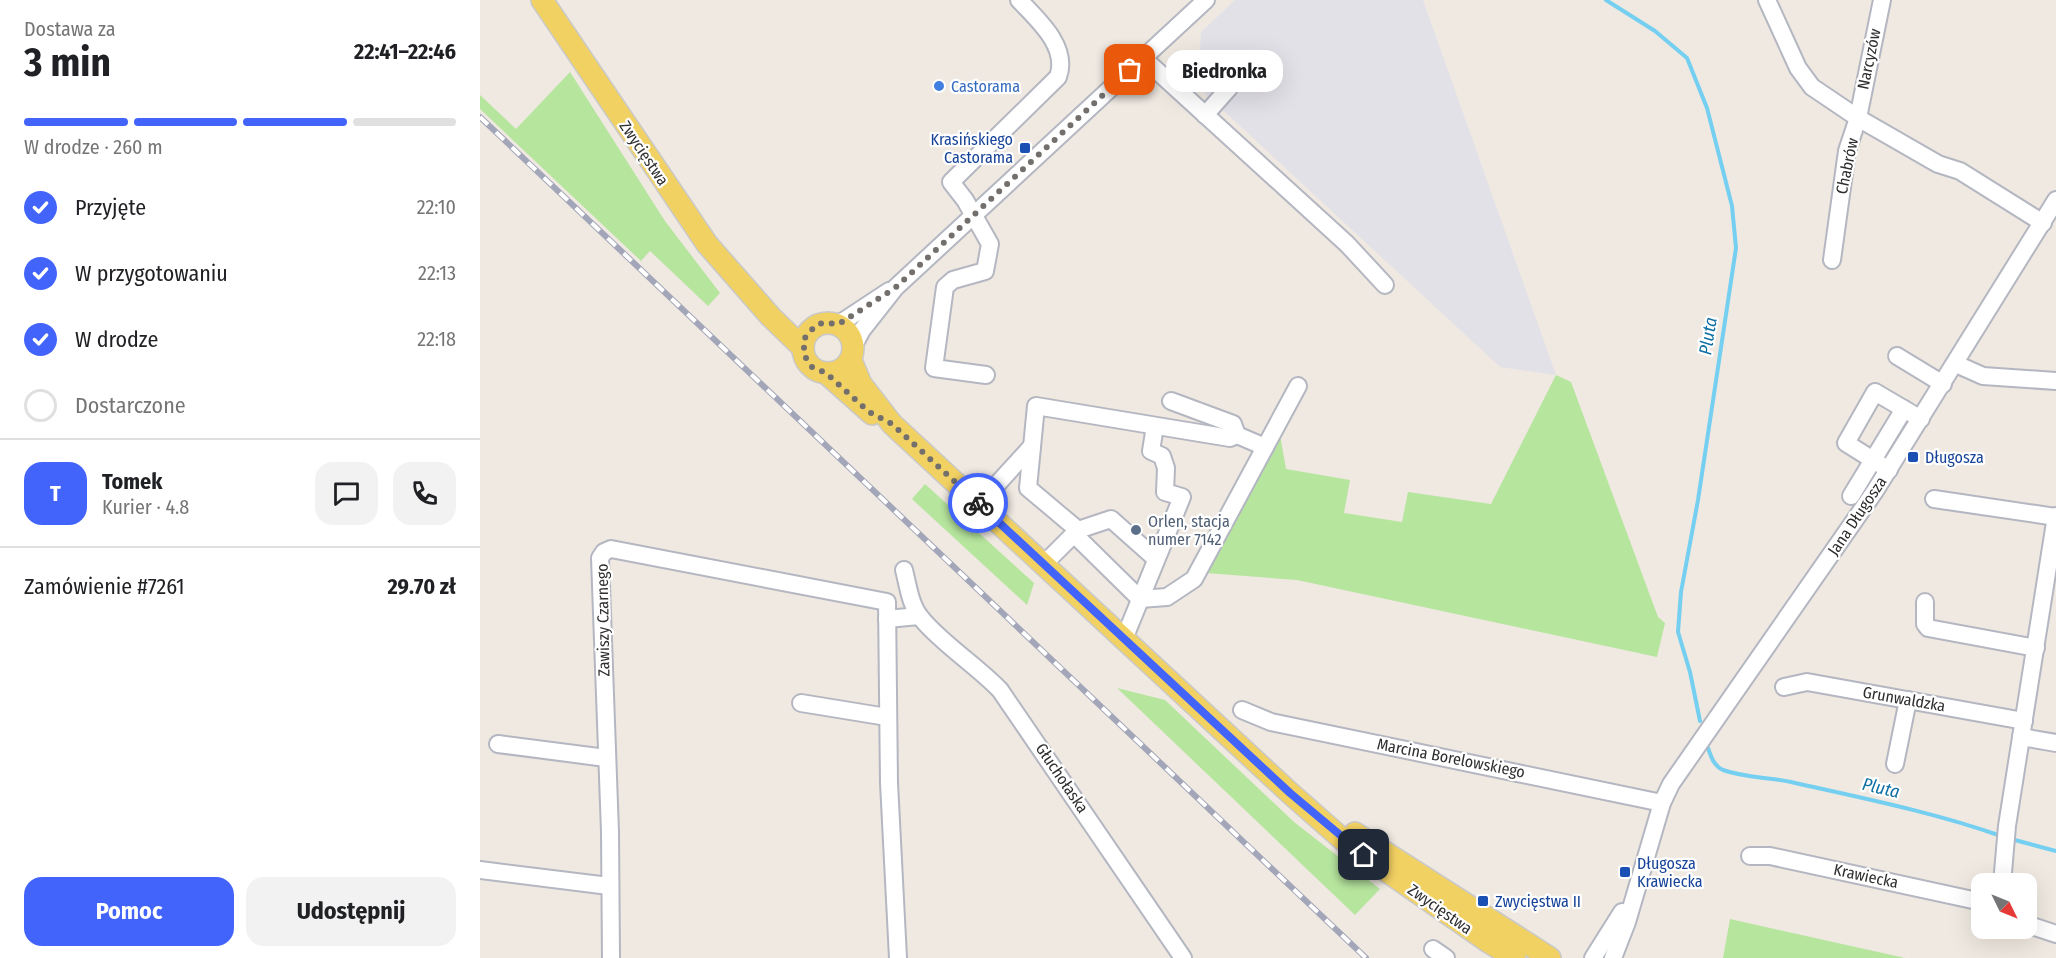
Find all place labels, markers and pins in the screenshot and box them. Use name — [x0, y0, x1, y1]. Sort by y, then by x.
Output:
pin — [1104, 44, 1155, 95]
callout: Biedronka — [1166, 49, 1283, 91]
place label: Castorama — [951, 77, 1020, 96]
marker: Castorama — [932, 79, 946, 93]
place label: Krasińskiego Castorama — [931, 130, 1013, 167]
marker: Krasińskiego Castorama — [1018, 141, 1032, 155]
place label: Długosza — [1925, 448, 1984, 467]
marker: Długosza — [1906, 450, 1920, 464]
place label: Orlen, stacja numer 7142 — [1148, 512, 1230, 549]
marker: Orlen, stacja numer 7142 — [1129, 523, 1143, 537]
pin — [1338, 829, 1389, 880]
place label: Długosza Krawiecka — [1637, 854, 1703, 891]
marker: Długosza Krawiecka — [1618, 865, 1632, 879]
place label: Zwycięstwa II — [1495, 892, 1581, 911]
marker: Zwycięstwa II — [1476, 894, 1490, 908]

